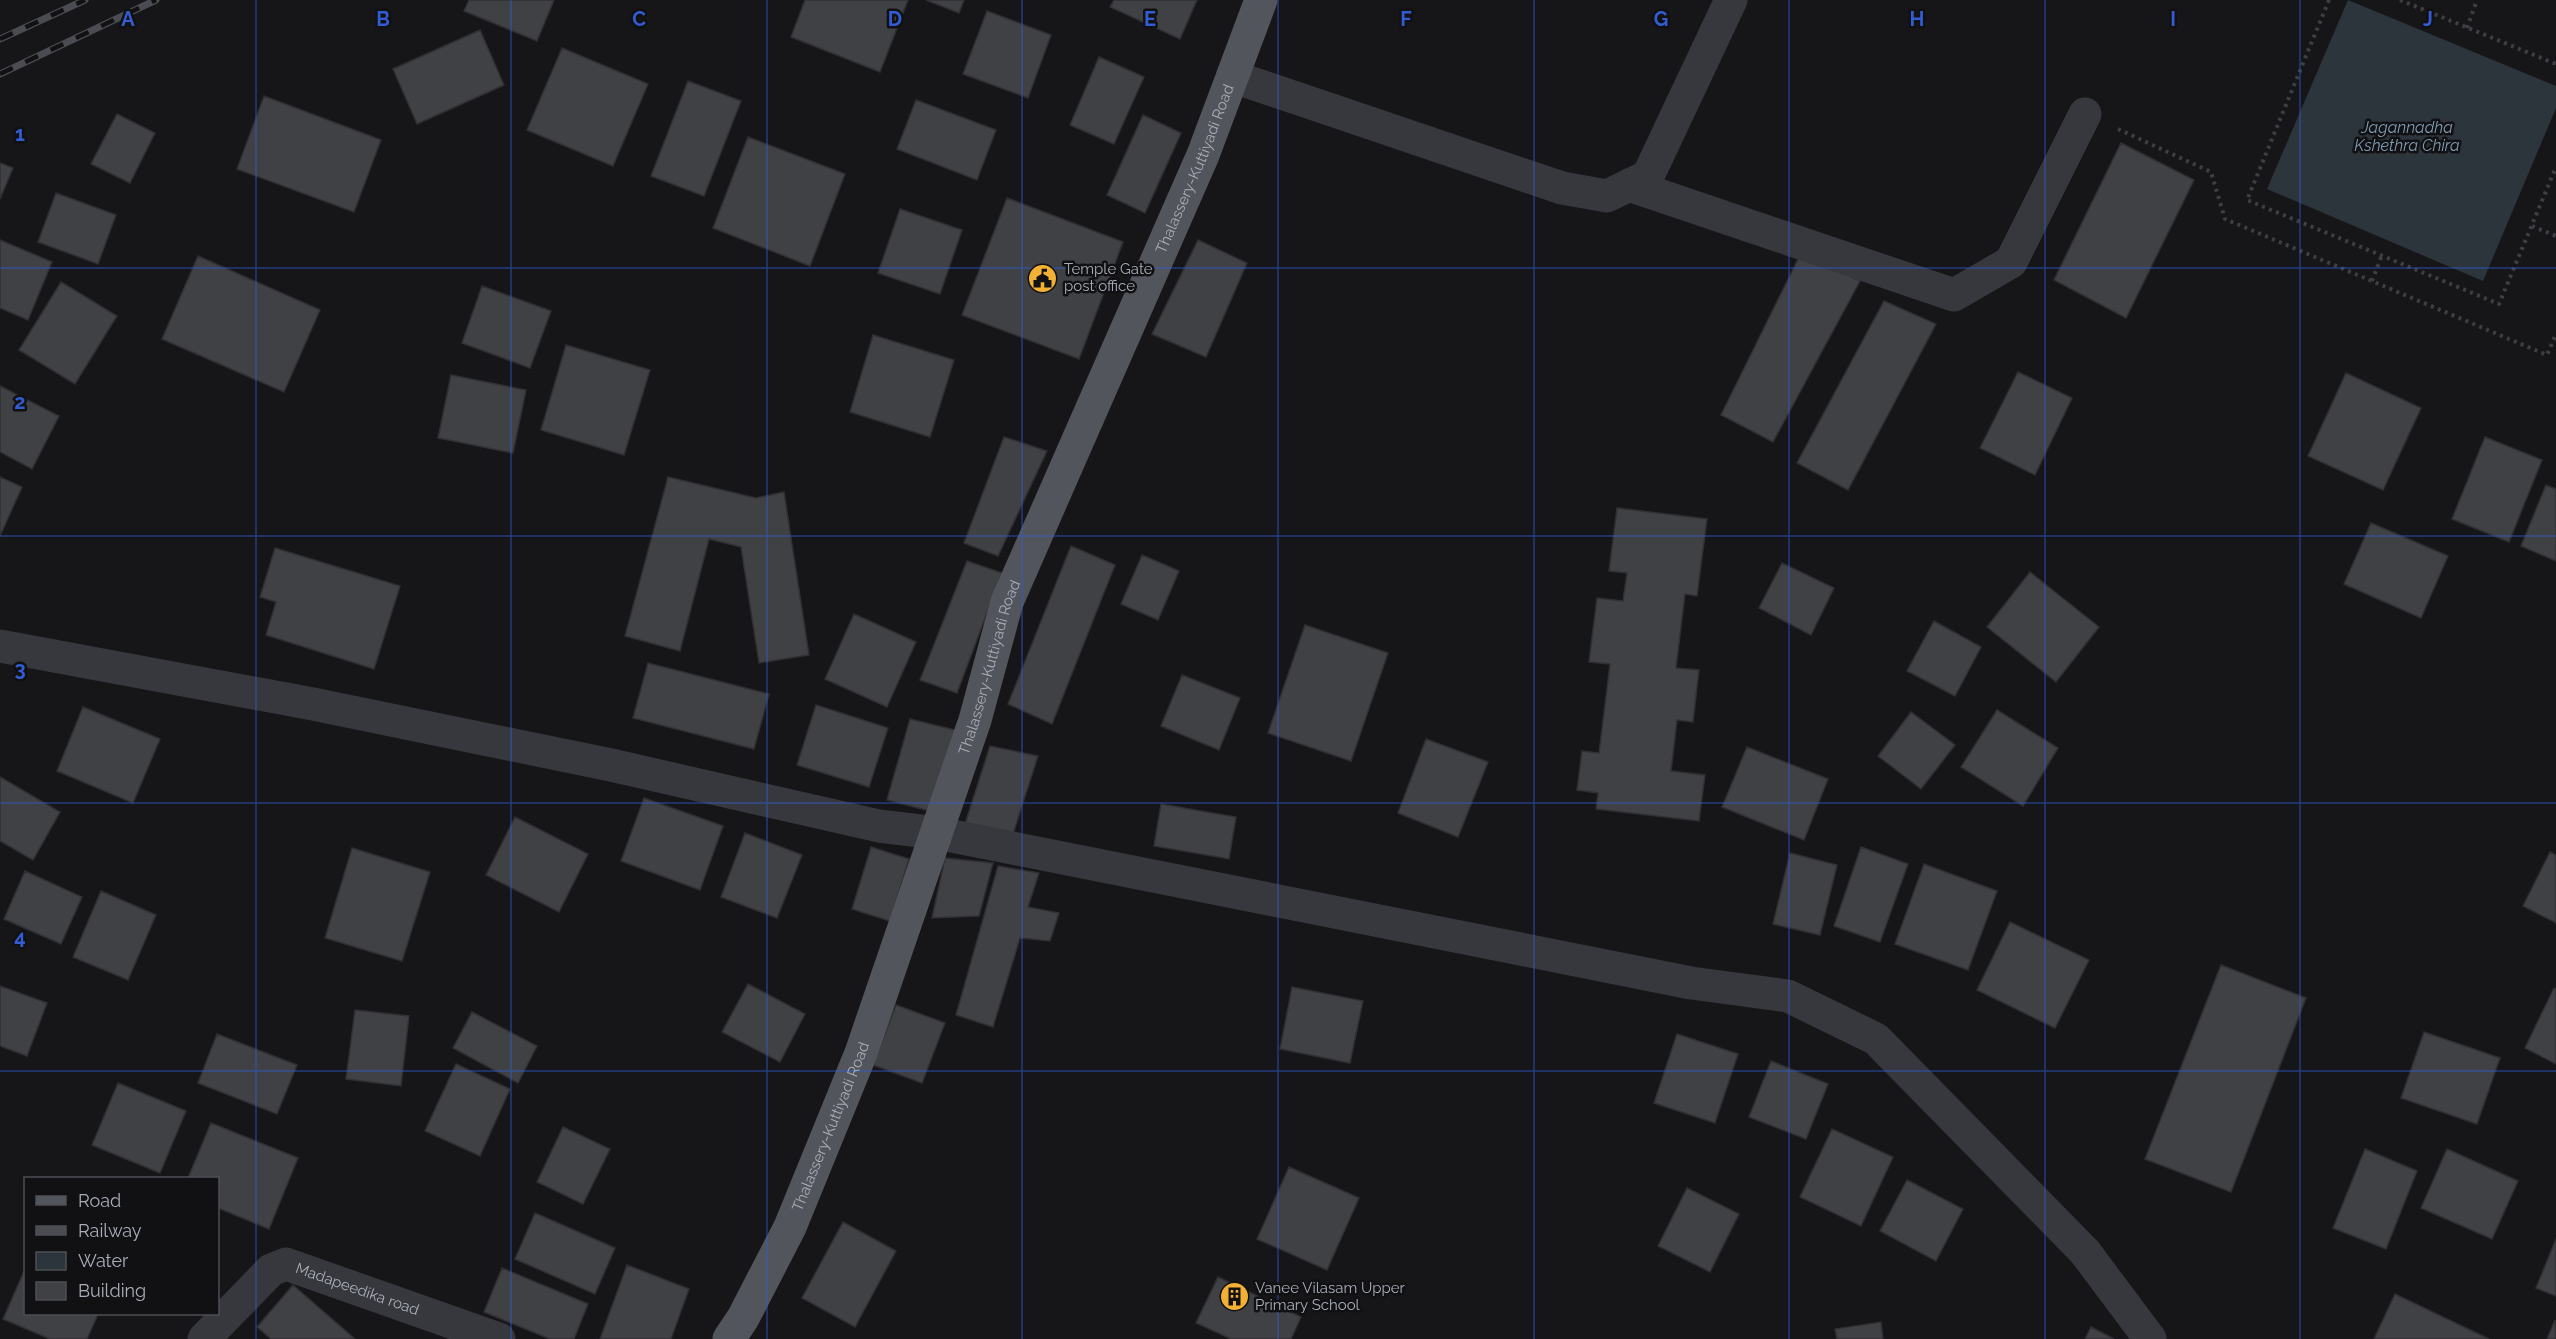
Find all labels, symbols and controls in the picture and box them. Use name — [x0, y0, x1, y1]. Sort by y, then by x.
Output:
text: A — [121, 7, 135, 31]
text: B — [376, 7, 390, 31]
text: C — [632, 7, 646, 31]
text: D — [888, 7, 902, 31]
text: E — [1144, 7, 1156, 31]
text: F — [1400, 7, 1412, 31]
text: G — [1654, 7, 1668, 31]
text: H — [1910, 7, 1924, 31]
text: I — [2170, 7, 2176, 31]
text: J — [2423, 7, 2433, 31]
street label: Thalassery-Kuttiyadi Road — [1152, 82, 1238, 256]
water label: Jagannadha Kshethra Chira — [2354, 118, 2460, 155]
text: 1 — [15, 122, 25, 146]
place label: Temple Gate post office — [1064, 260, 1153, 295]
public building icon: Temple Gate post office — [1027, 262, 1059, 294]
text: 2 — [14, 390, 26, 414]
street label: Thalassery-Kuttiyadi Road — [955, 577, 1024, 757]
text: 3 — [14, 657, 26, 681]
text: 4 — [14, 925, 26, 949]
street label: Thalassery-Kuttiyadi Road — [788, 1040, 873, 1214]
legend — [24, 1177, 219, 1315]
text: Road — [78, 1190, 121, 1211]
text: Railway — [78, 1220, 142, 1241]
text: Water — [78, 1250, 129, 1271]
street label: Madapeedika road — [293, 1259, 422, 1319]
place label: Vanee Vilasam Upper Primary School — [1255, 1279, 1406, 1314]
text: Building — [78, 1280, 146, 1301]
building icon: Vanee Vilasam Upper Primary School — [1218, 1281, 1250, 1313]

